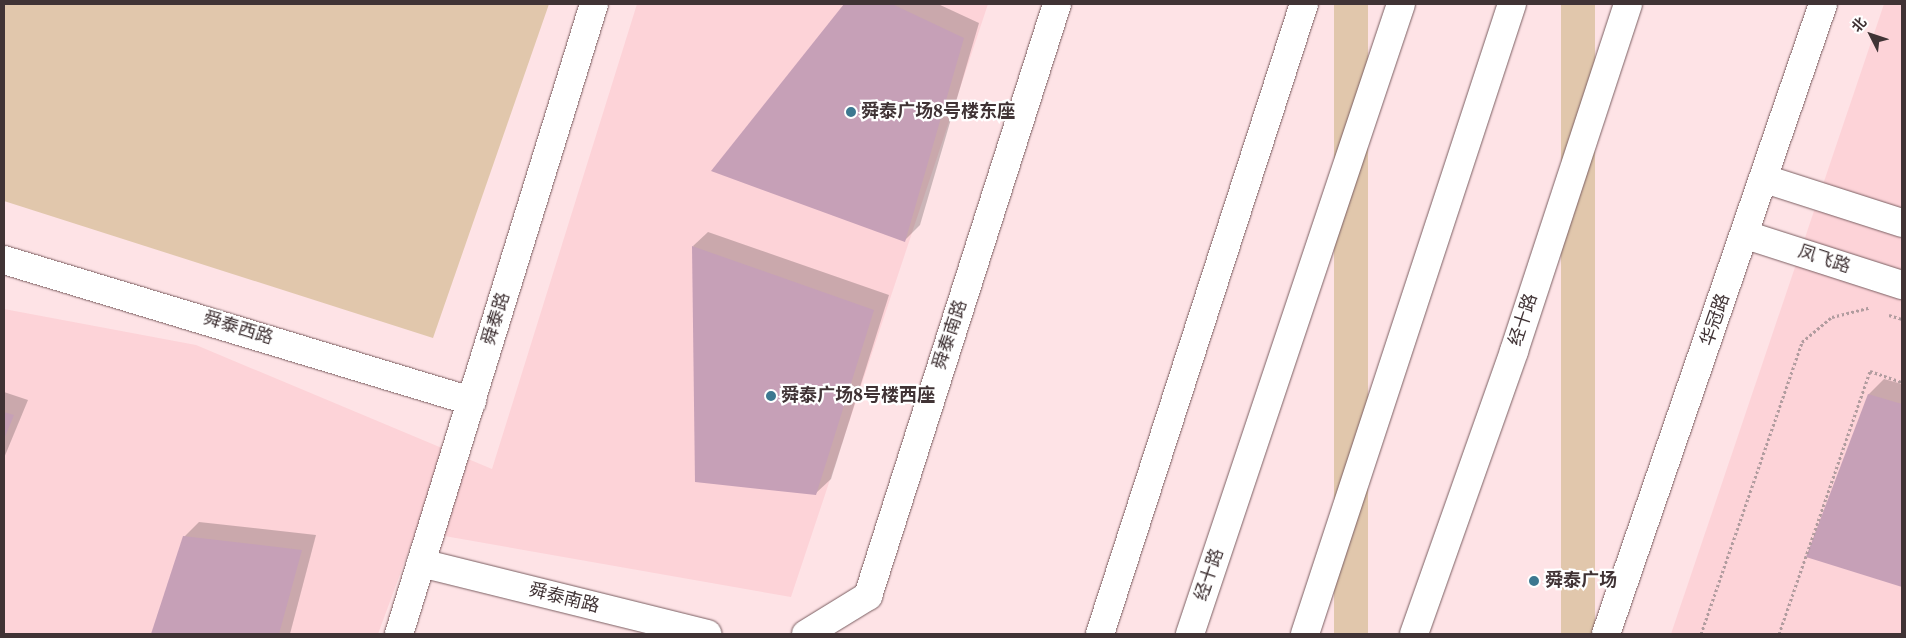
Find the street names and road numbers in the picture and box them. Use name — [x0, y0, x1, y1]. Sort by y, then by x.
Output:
street label: 凤飞路 — [1795, 241, 1853, 279]
street label: 舜泰路 — [479, 290, 515, 348]
street label: 经十路 — [1505, 291, 1543, 349]
street label: 华冠路 — [1697, 291, 1735, 349]
street label: 舜泰南路 — [930, 297, 972, 373]
street label: 舜泰西路 — [200, 308, 276, 350]
street label: 经十路 — [1191, 546, 1229, 604]
street label: 舜泰南路 — [526, 580, 602, 618]

